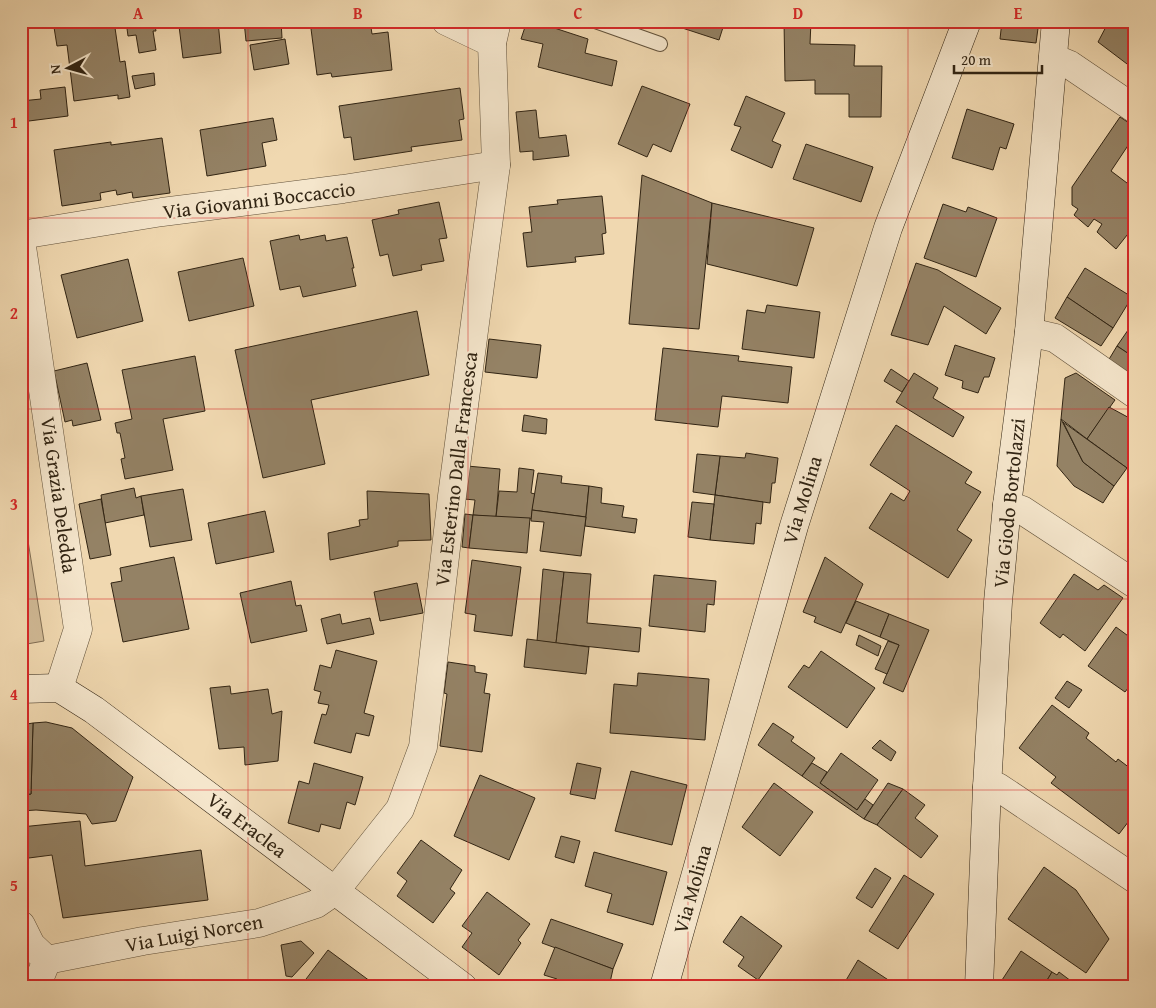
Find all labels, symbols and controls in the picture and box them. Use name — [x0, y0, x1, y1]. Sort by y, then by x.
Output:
text: A — [133, 1, 144, 25]
text: B — [353, 1, 363, 25]
text: C — [573, 1, 583, 25]
text: D — [793, 1, 803, 25]
text: E — [1014, 1, 1023, 25]
north arrow — [42, 42, 92, 92]
scale bar — [954, 42, 1041, 74]
text: 20 m — [961, 49, 992, 70]
text: N — [45, 63, 66, 75]
text: 1 — [10, 110, 18, 134]
street label: Via Giovanni Boccaccio — [161, 173, 357, 226]
text: 2 — [10, 301, 18, 325]
street label: Via Esterino Dalla Francesca — [427, 349, 484, 588]
street label: Via Grazia Deledda — [34, 415, 85, 575]
street label: Via Giodo Bortolazzi — [985, 416, 1032, 589]
street label: Via Molina — [774, 452, 829, 548]
text: 3 — [10, 492, 18, 516]
text: 4 — [10, 682, 18, 706]
street label: Via Eraclea — [201, 785, 294, 865]
street label: Via Molina — [665, 841, 718, 937]
text: 5 — [10, 873, 18, 897]
street label: Via Luigi Norcen — [123, 906, 265, 959]

